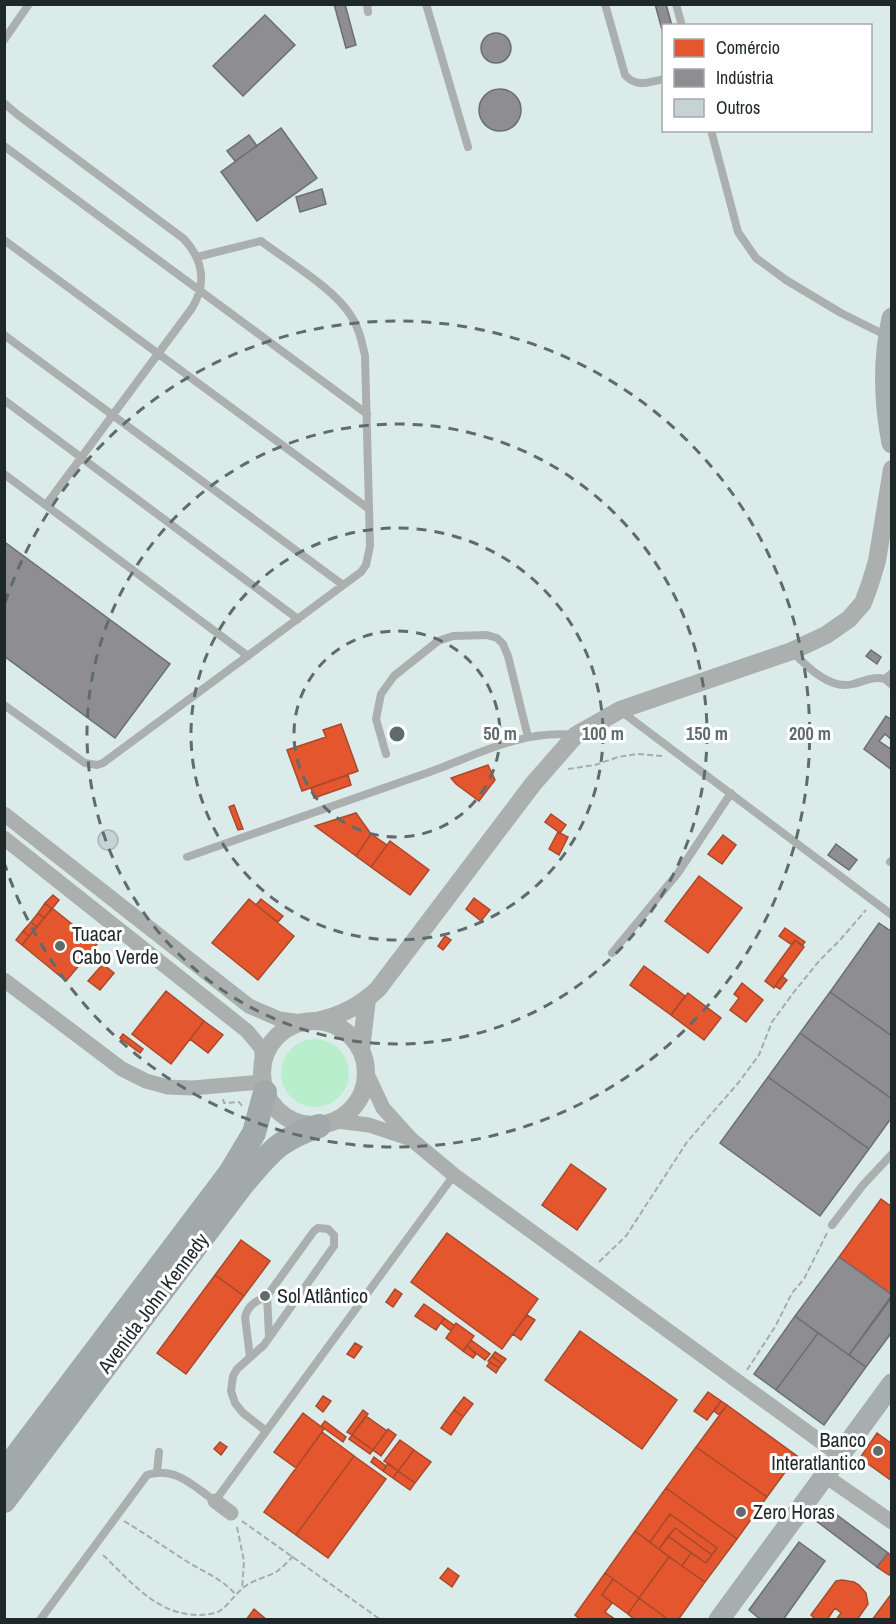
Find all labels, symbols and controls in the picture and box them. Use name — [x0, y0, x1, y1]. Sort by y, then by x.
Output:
legend — [662, 24, 872, 132]
text: Comércio — [716, 35, 780, 60]
text: Indústria — [716, 65, 773, 90]
text: Outros — [716, 95, 760, 120]
text: 50 m — [483, 721, 517, 746]
text: 100 m — [582, 721, 624, 746]
text: 150 m — [686, 721, 728, 746]
text: 200 m — [789, 721, 831, 746]
centre of rings — [387, 724, 407, 744]
place label: Tuacar Cabo Verde — [72, 920, 159, 970]
marker: Tuacar Cabo Verde — [53, 939, 67, 953]
street label: Avenida John Kennedy — [90, 1226, 215, 1379]
place label: Sol Atlântico — [277, 1282, 368, 1309]
marker: Sol Atlântico — [258, 1289, 272, 1303]
place label: Banco Interatlantico — [771, 1426, 866, 1476]
marker: Banco Interatlantico — [871, 1444, 885, 1458]
place label: Zero Horas — [753, 1498, 835, 1525]
marker: Zero Horas — [734, 1505, 748, 1519]

